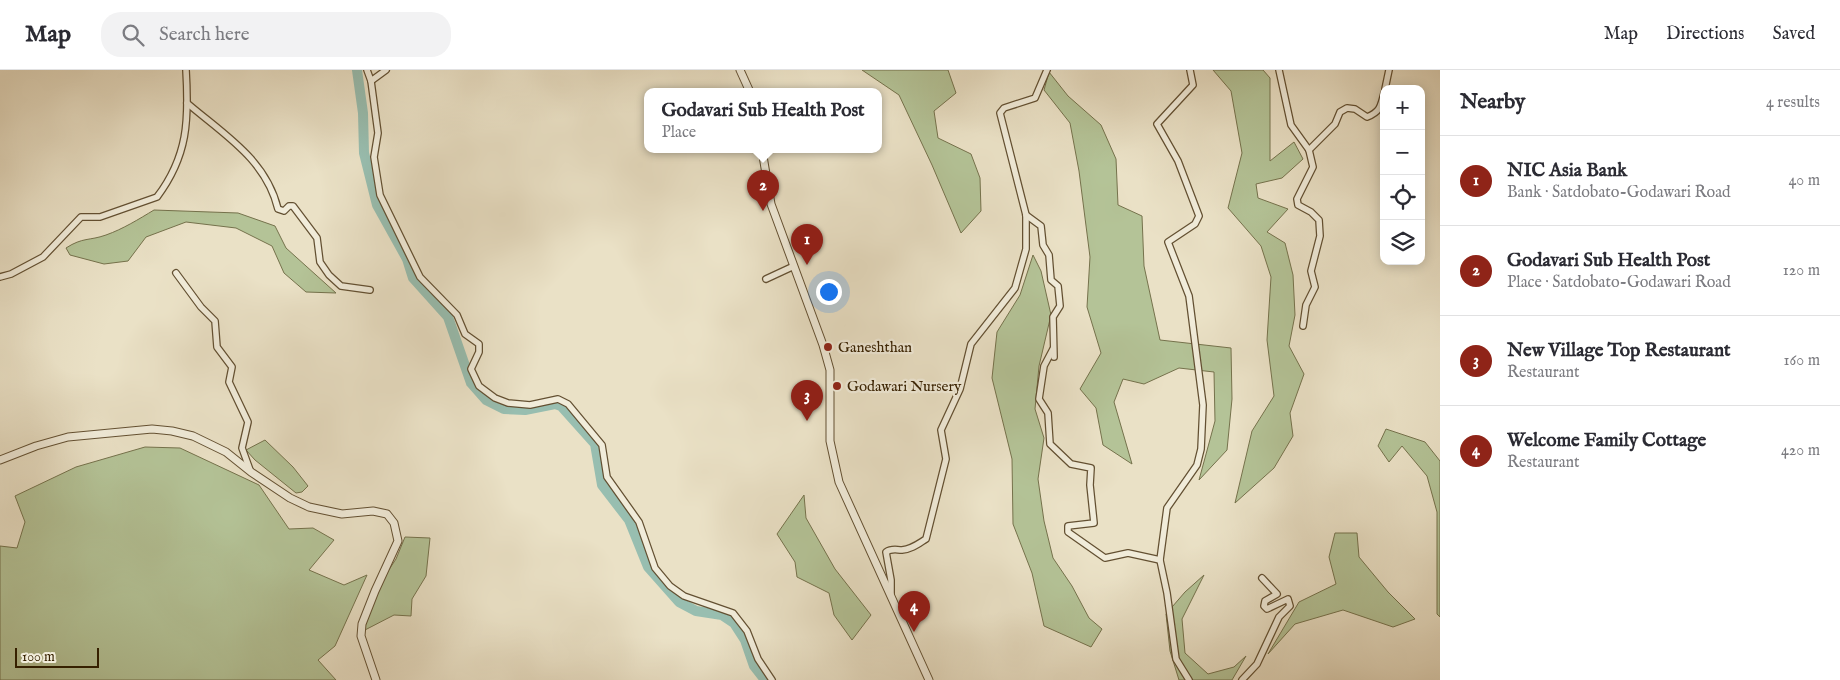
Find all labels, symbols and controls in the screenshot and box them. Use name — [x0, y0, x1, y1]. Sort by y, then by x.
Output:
search box — [101, 12, 451, 57]
text: Map — [25, 19, 71, 50]
icon: search — [119, 21, 147, 49]
text: Search here — [159, 23, 250, 47]
text: Map — [1604, 23, 1638, 46]
text: Directions — [1666, 23, 1744, 46]
text: Saved — [1772, 23, 1815, 46]
map controls — [1380, 85, 1425, 265]
button: + — [1380, 85, 1425, 130]
popup — [644, 88, 882, 153]
text: Nearby — [1460, 89, 1525, 116]
text: 4 results — [1766, 93, 1820, 113]
text: Godavari Sub Health Post — [661, 99, 865, 123]
text: Place — [661, 123, 696, 143]
button: − — [1380, 130, 1425, 175]
text: NIC Asia Bank — [1507, 159, 1627, 183]
pin: 2 — [747, 170, 779, 211]
text: 1 — [1473, 171, 1479, 191]
text: 40 m — [1788, 171, 1820, 191]
button: locate — [1380, 175, 1425, 220]
text: Bank · Satdobato-Godawari Road — [1507, 183, 1731, 203]
button: layers — [1380, 220, 1425, 265]
pin: 1 — [791, 224, 823, 265]
text: Godavari Sub Health Post — [1507, 249, 1710, 273]
text: 2 — [1472, 261, 1480, 281]
text: 120 m — [1783, 261, 1820, 281]
text: Place · Satdobato-Godawari Road — [1507, 273, 1731, 293]
your location — [816, 279, 842, 305]
place label: Ganeshthan — [838, 338, 912, 357]
text: New Village Top Restaurant — [1507, 339, 1731, 363]
marker: Ganeshthan — [822, 341, 834, 353]
text: 3 — [1473, 351, 1479, 371]
text: 160 m — [1784, 351, 1820, 371]
text: Restaurant — [1507, 363, 1580, 383]
place label: Godawari Nursery — [847, 377, 962, 396]
pin: 3 — [791, 380, 823, 421]
marker: Godawari Nursery — [831, 380, 843, 392]
text: Welcome Family Cottage — [1507, 429, 1706, 453]
text: 4 — [1472, 441, 1480, 461]
text: 420 m — [1781, 441, 1820, 461]
text: Restaurant — [1507, 453, 1580, 473]
pin: 4 — [898, 591, 930, 632]
scale bar — [15, 645, 99, 668]
text: 100 m — [22, 648, 55, 666]

